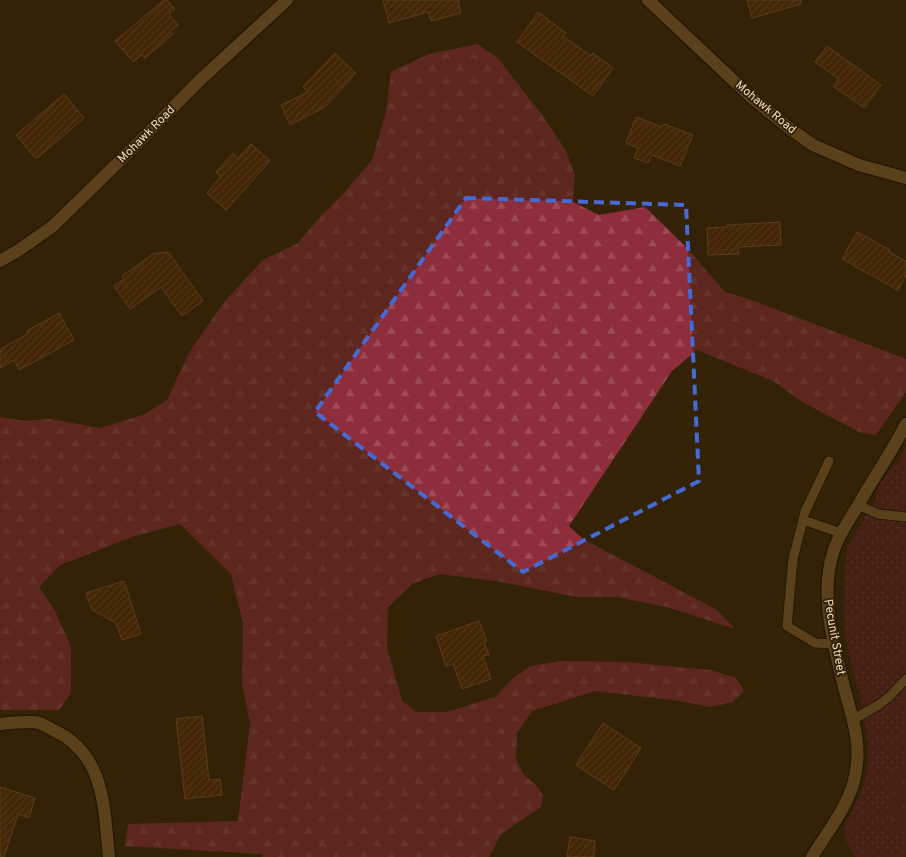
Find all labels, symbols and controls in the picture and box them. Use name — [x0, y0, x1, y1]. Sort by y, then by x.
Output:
street label: Mohawk Road — [732, 78, 799, 138]
street label: Mohawk Road — [115, 103, 179, 167]
street label: Pecunit Street — [819, 598, 849, 677]

